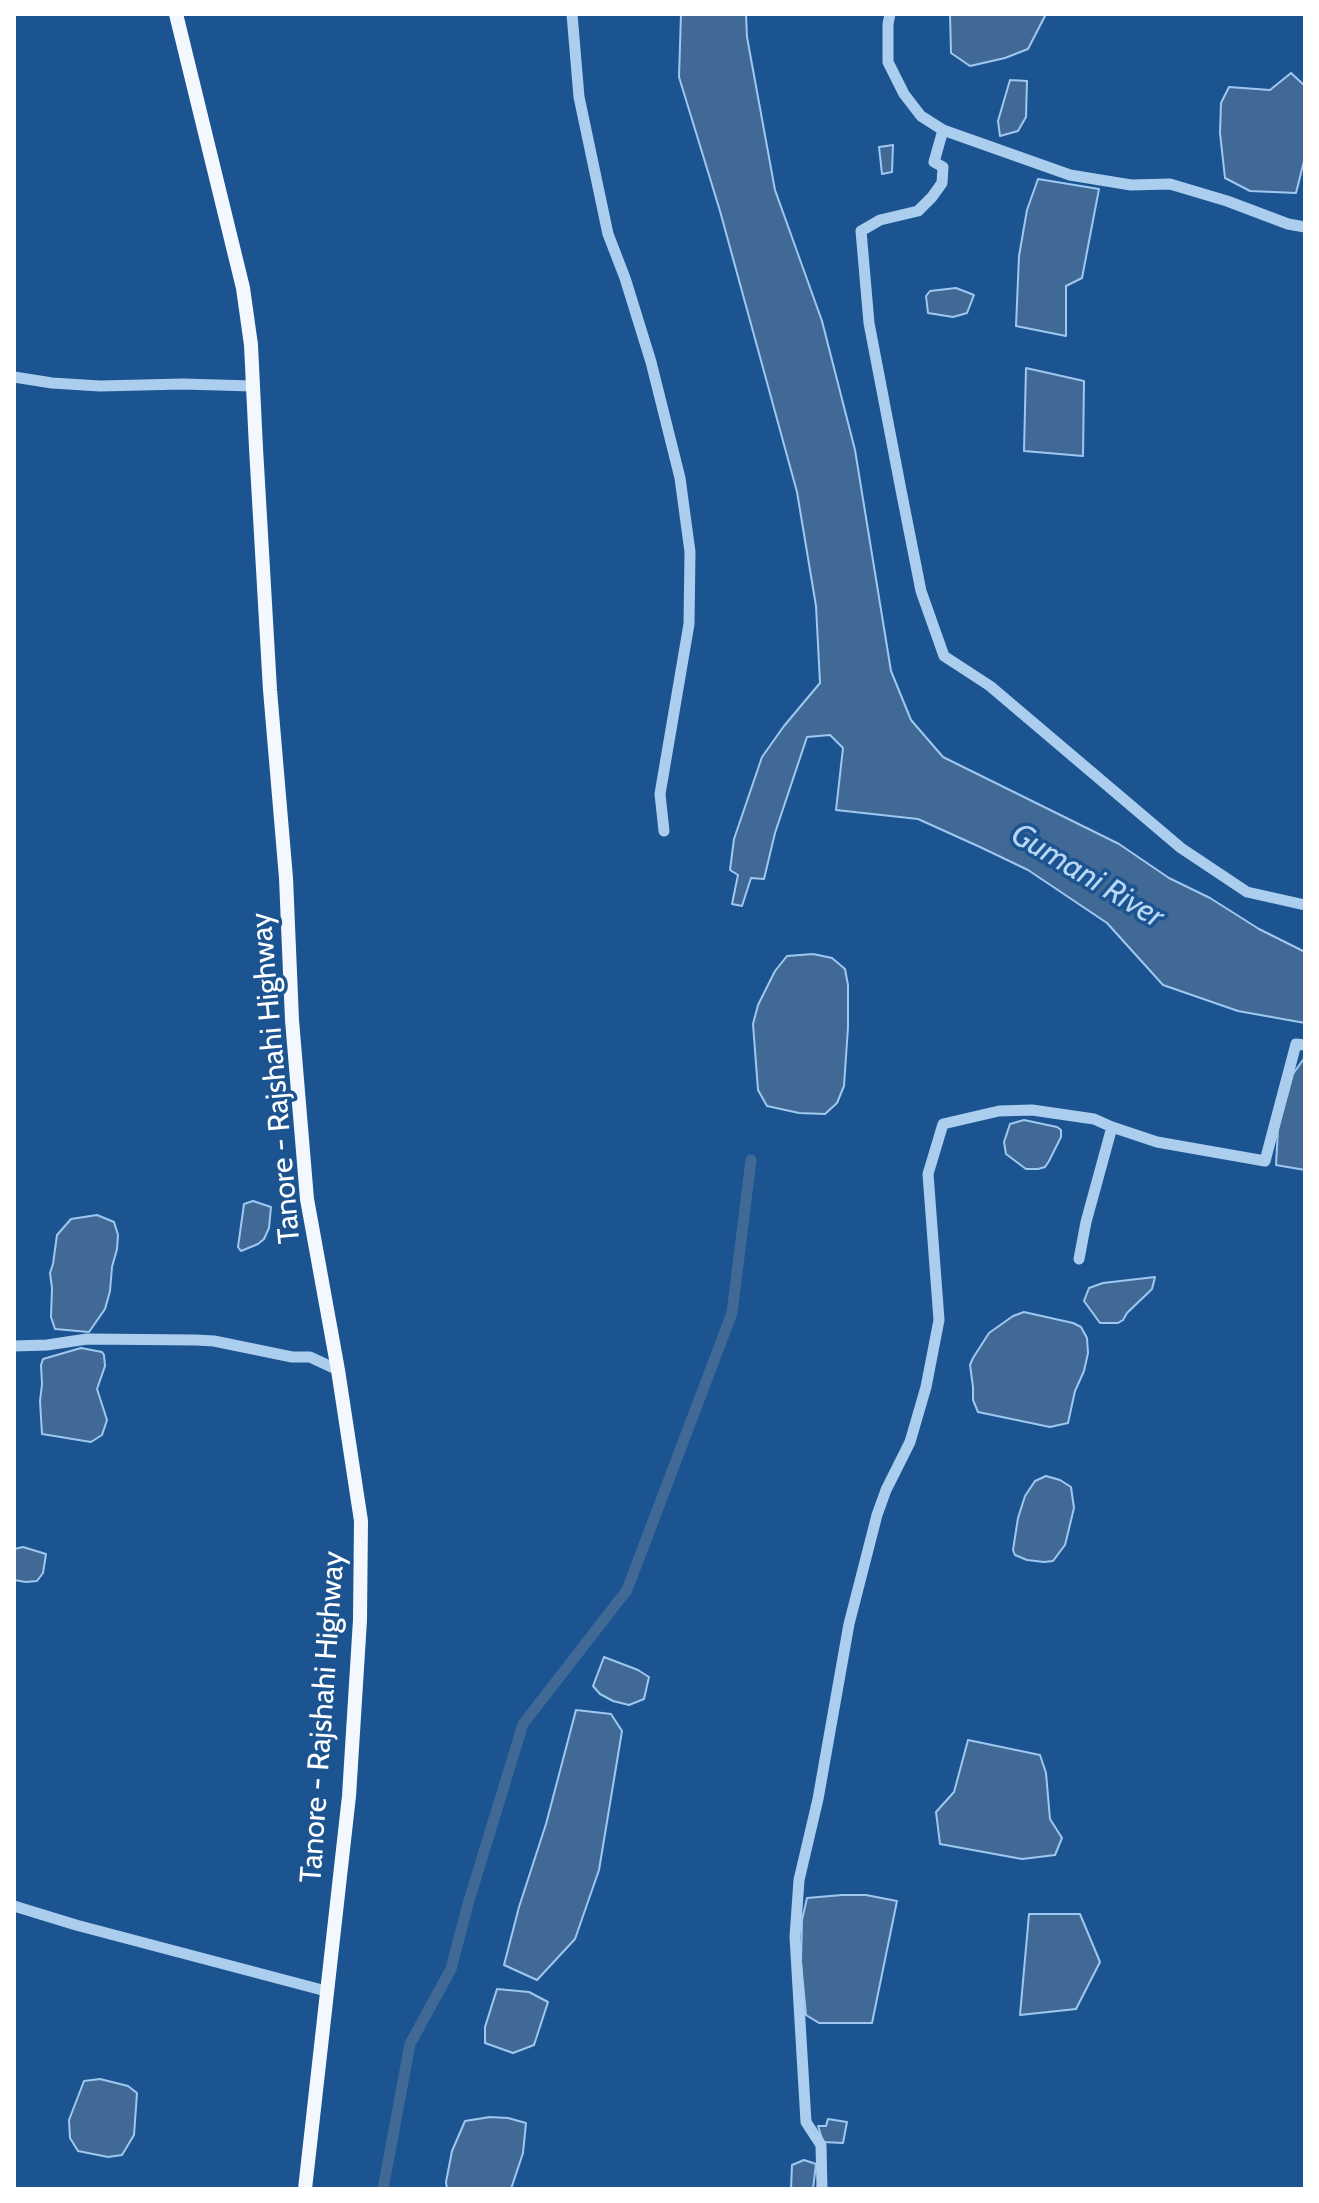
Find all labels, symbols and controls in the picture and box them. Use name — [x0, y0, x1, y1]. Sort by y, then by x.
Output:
water label: Gumani River — [1004, 815, 1170, 937]
street label: Tanore - Rajshahi Highway — [244, 911, 308, 1245]
street label: Tanore - Rajshahi Highway — [293, 1550, 353, 1884]

